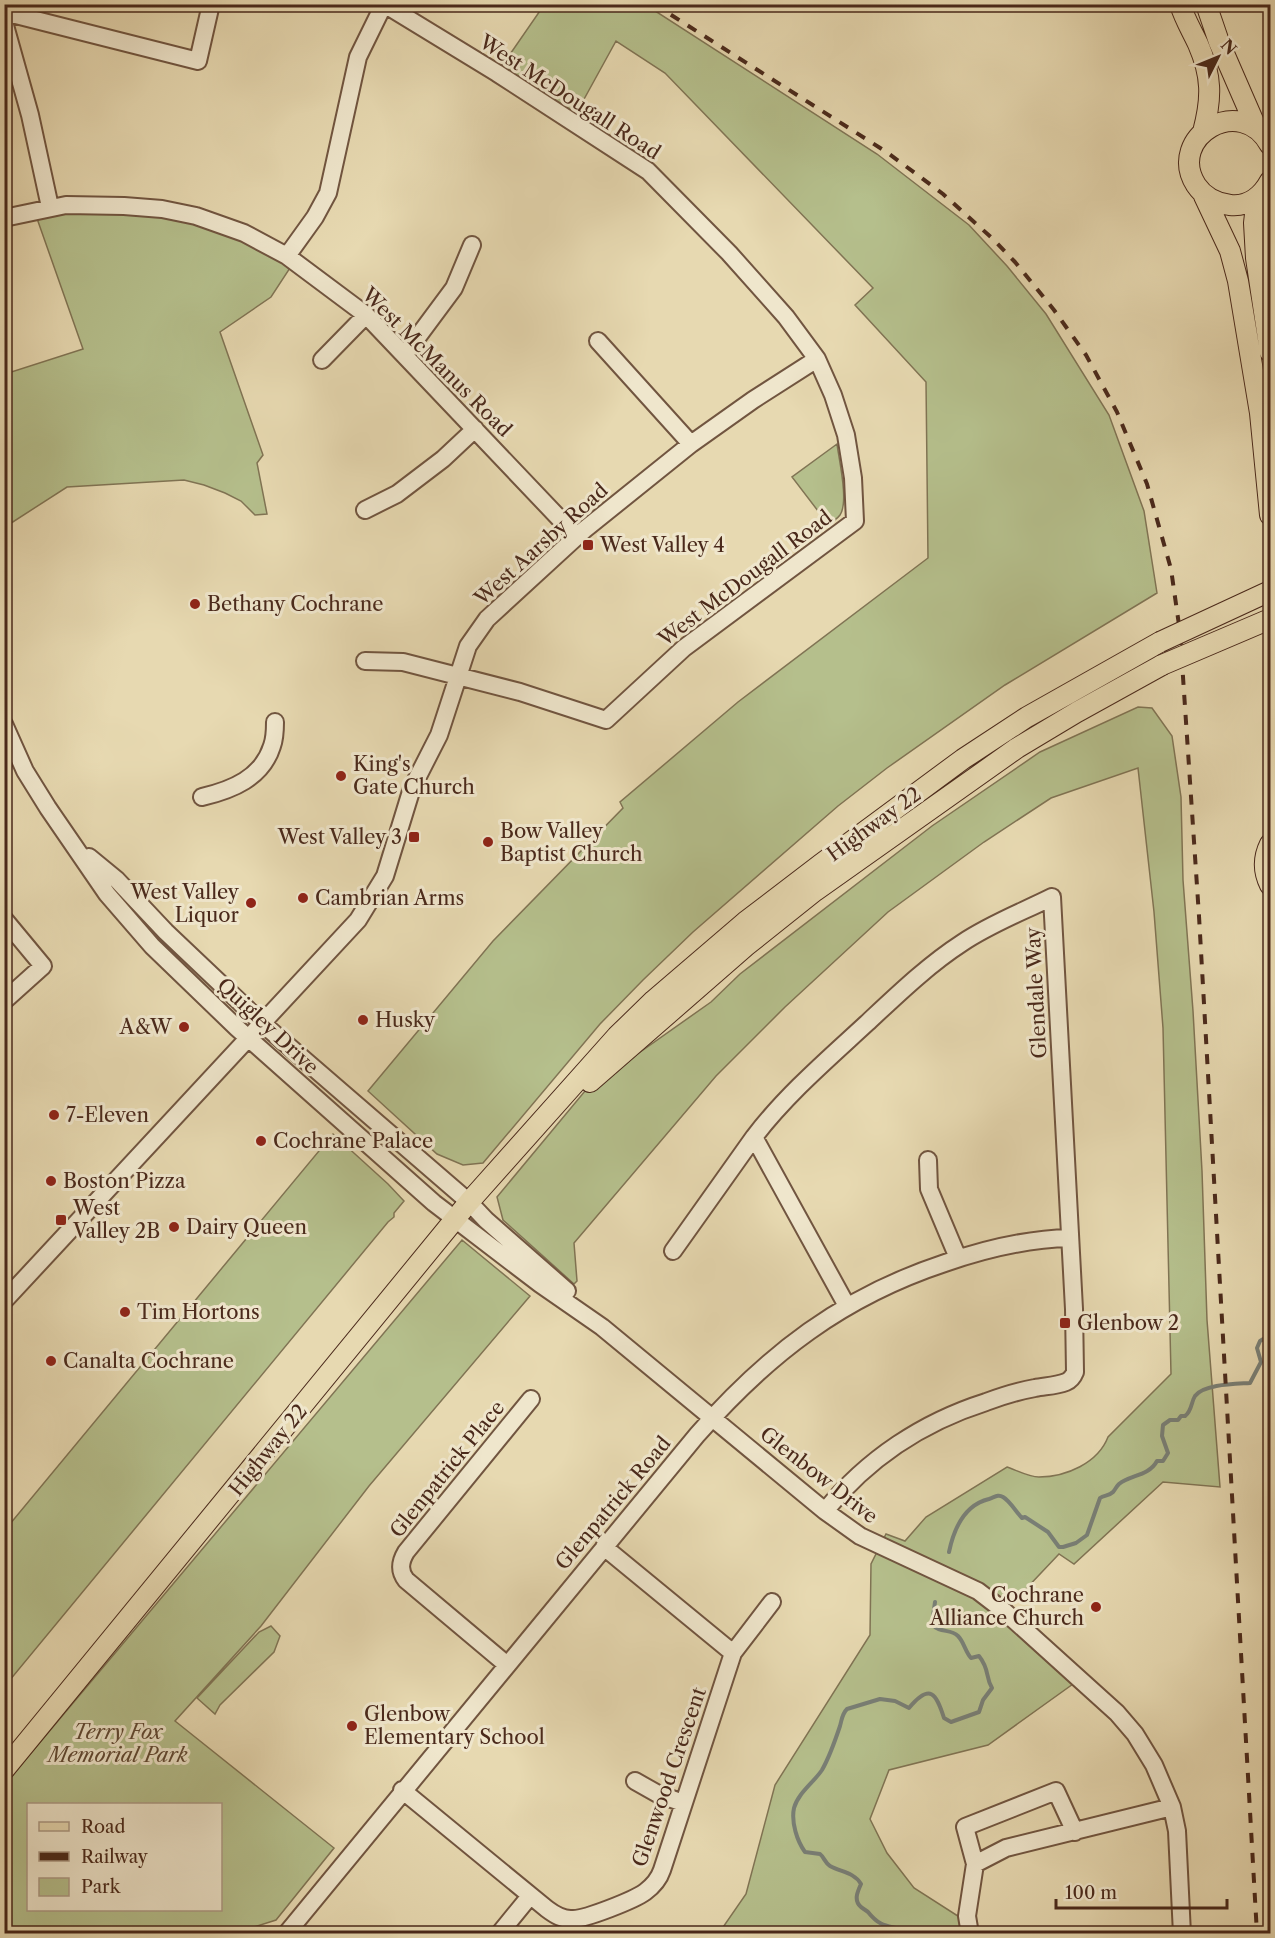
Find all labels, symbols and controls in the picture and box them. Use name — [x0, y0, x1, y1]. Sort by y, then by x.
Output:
north arrow — [1188, 27, 1248, 87]
street label: West McDougall Road — [474, 29, 665, 165]
text: N — [1217, 35, 1241, 59]
street label: West McManus Road — [357, 282, 517, 442]
street label: West Aarsby Road — [469, 478, 613, 611]
street label: West McDougall Road — [653, 505, 837, 652]
place label: West Valley 4 — [599, 533, 725, 557]
marker: West Valley 4 — [581, 538, 595, 552]
place label: Bethany Cochrane — [207, 592, 383, 616]
marker: Bethany Cochrane — [188, 597, 202, 611]
place label: King's Gate Church — [353, 752, 475, 799]
marker: King's Gate Church — [334, 769, 348, 783]
street label: Highway 22 — [822, 782, 926, 866]
place label: Bow Valley Baptist Church — [500, 819, 643, 866]
place label: West Valley 3 — [277, 825, 402, 849]
marker: West Valley 3 — [407, 830, 421, 844]
marker: Bow Valley Baptist Church — [481, 835, 495, 849]
place label: West Valley Liquor — [129, 880, 240, 927]
place label: Cambrian Arms — [315, 886, 464, 910]
marker: Cambrian Arms — [296, 891, 310, 905]
marker: West Valley Liquor — [244, 896, 258, 910]
street label: Glendale Way — [1021, 926, 1051, 1059]
street label: Quigley Drive — [212, 973, 324, 1079]
place label: Husky — [375, 1008, 436, 1032]
marker: Husky — [356, 1013, 370, 1027]
place label: A&W — [119, 1015, 173, 1039]
marker: A&W — [177, 1020, 191, 1034]
place label: 7-Eleven — [66, 1103, 149, 1127]
marker: 7-Eleven — [47, 1108, 61, 1122]
place label: Cochrane Palace — [273, 1129, 433, 1153]
marker: Cochrane Palace — [254, 1134, 268, 1148]
place label: Boston Pizza — [63, 1169, 186, 1193]
marker: Boston Pizza — [44, 1174, 58, 1188]
place label: West Valley 2B — [72, 1196, 160, 1243]
marker: West Valley 2B — [54, 1213, 68, 1227]
place label: Dairy Queen — [186, 1215, 307, 1239]
marker: Dairy Queen — [167, 1220, 181, 1234]
place label: Tim Hortons — [137, 1300, 260, 1324]
marker: Tim Hortons — [118, 1305, 132, 1319]
place label: Glenbow 2 — [1077, 1311, 1179, 1335]
marker: Glenbow 2 — [1058, 1316, 1072, 1330]
place label: Canalta Cochrane — [63, 1349, 234, 1373]
marker: Canalta Cochrane — [44, 1354, 58, 1368]
street label: Glenpatrick Place — [385, 1396, 509, 1542]
street label: Highway 22 — [224, 1399, 312, 1501]
street label: Glenbow Drive — [755, 1422, 883, 1528]
street label: Glenpatrick Road — [550, 1431, 676, 1575]
place label: Cochrane Alliance Church — [929, 1583, 1084, 1630]
marker: Cochrane Alliance Church — [1089, 1600, 1103, 1614]
street label: Glenwood Crescent — [627, 1684, 711, 1870]
place label: Glenbow Elementary School — [364, 1702, 545, 1749]
marker: Glenbow Elementary School — [345, 1719, 359, 1733]
park label: Terry Fox Memorial Park — [46, 1720, 188, 1767]
legend — [27, 1803, 222, 1911]
text: Road — [81, 1816, 126, 1838]
text: Railway — [81, 1846, 149, 1868]
scale bar — [1056, 1872, 1227, 1910]
text: Park — [81, 1876, 122, 1898]
text: 100 m — [1065, 1882, 1117, 1904]

